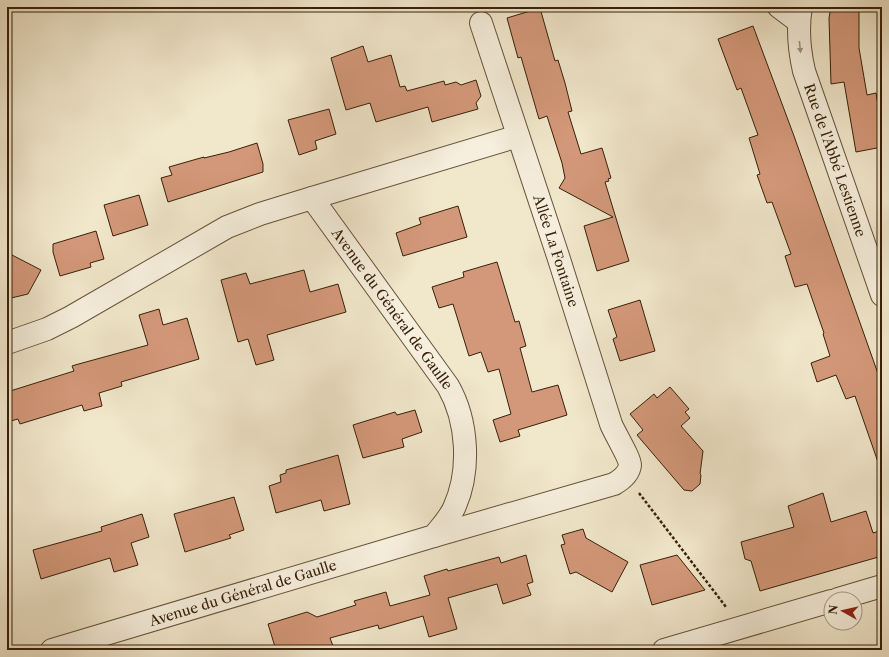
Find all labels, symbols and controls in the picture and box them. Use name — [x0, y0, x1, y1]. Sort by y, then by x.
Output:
one-way arrow — [796, 40, 803, 53]
street label: Rue de l'Abbé Lestienne — [800, 81, 870, 239]
street label: Allée La Fontaine — [529, 191, 583, 310]
street label: Avenue du Général de Gaulle — [327, 224, 457, 393]
street label: Avenue du Général de Gaulle — [146, 556, 339, 630]
north arrow — [823, 591, 863, 631]
text: N — [826, 603, 841, 615]

